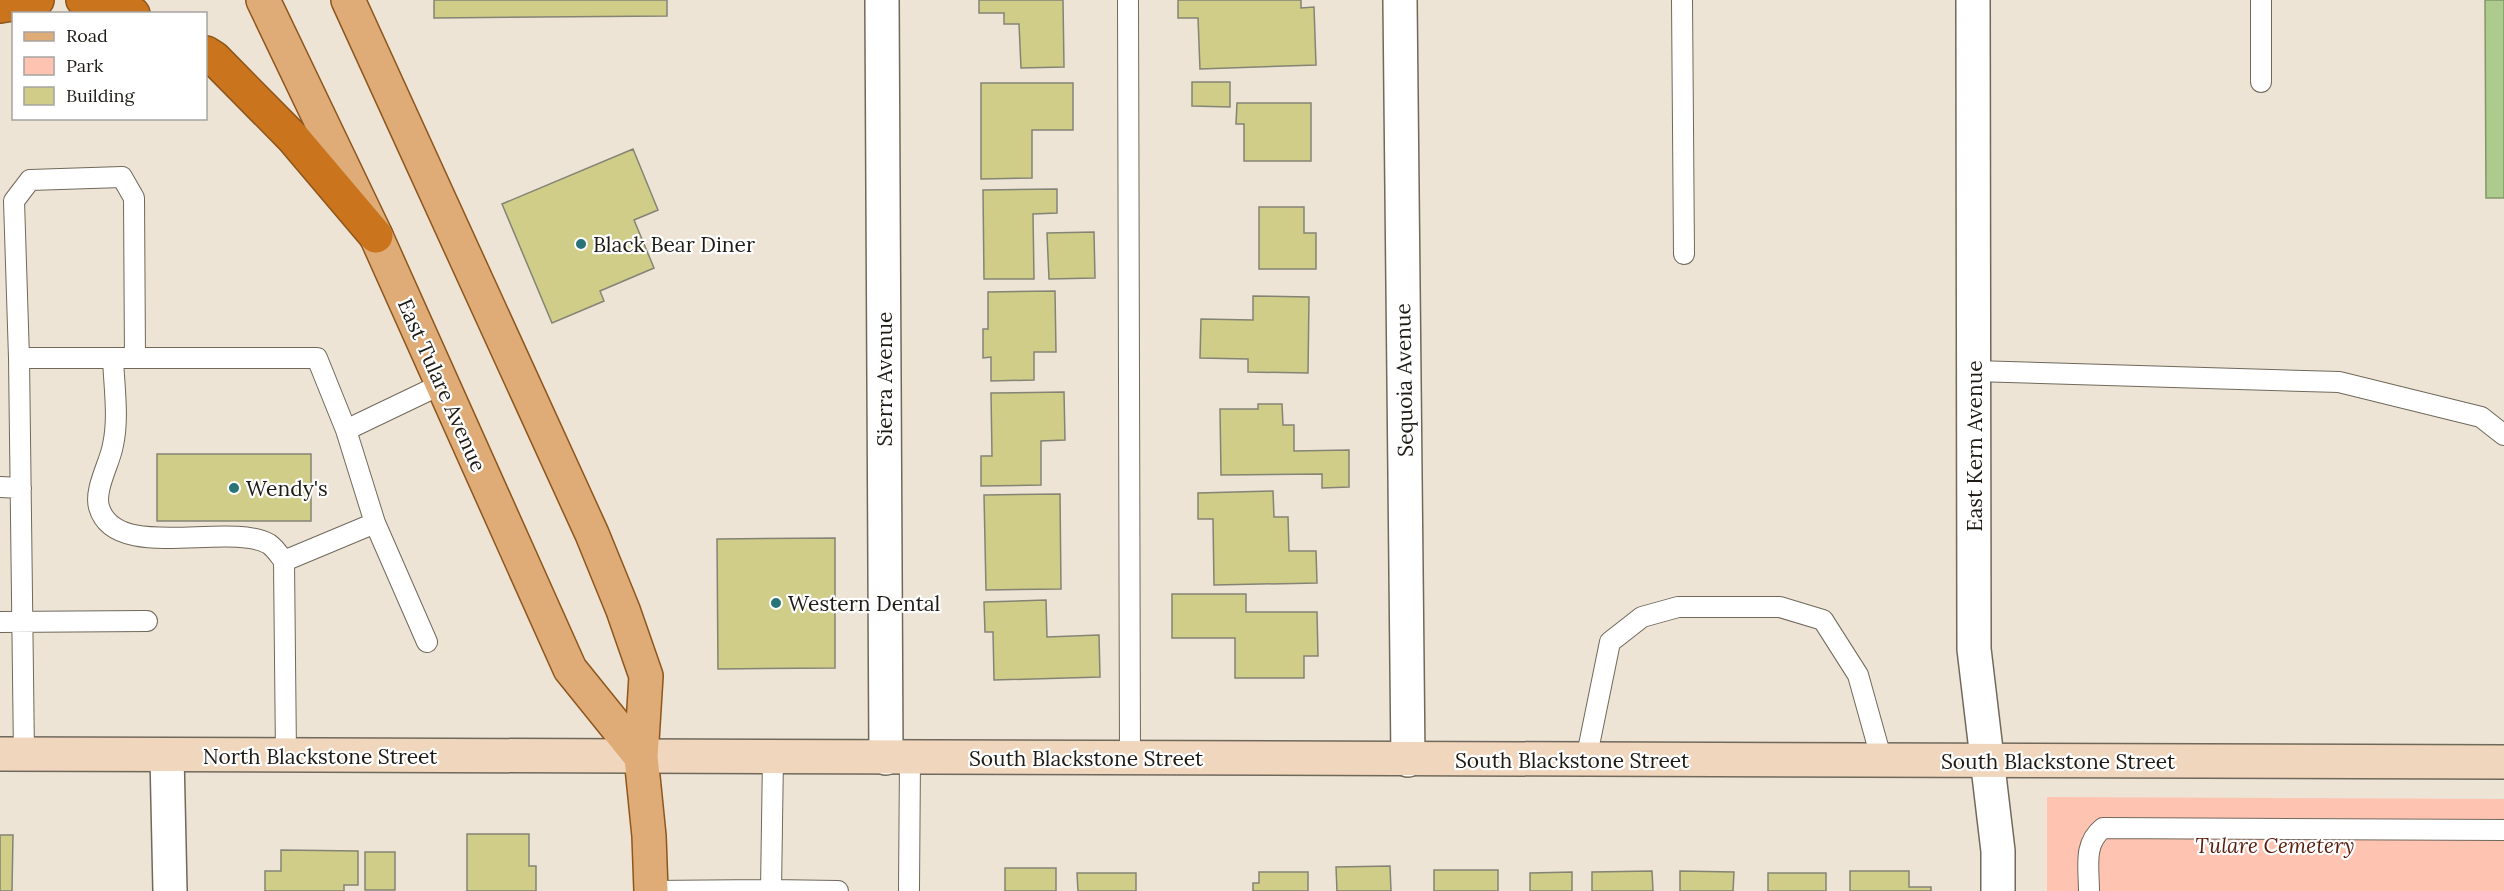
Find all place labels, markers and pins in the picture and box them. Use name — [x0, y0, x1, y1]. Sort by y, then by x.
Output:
place label: Black Bear Diner — [593, 231, 755, 258]
marker: Black Bear Diner — [574, 237, 588, 251]
place label: Wendy's — [246, 475, 328, 502]
marker: Wendy's — [227, 481, 241, 495]
place label: Western Dental — [788, 590, 940, 617]
marker: Western Dental — [769, 596, 783, 610]

